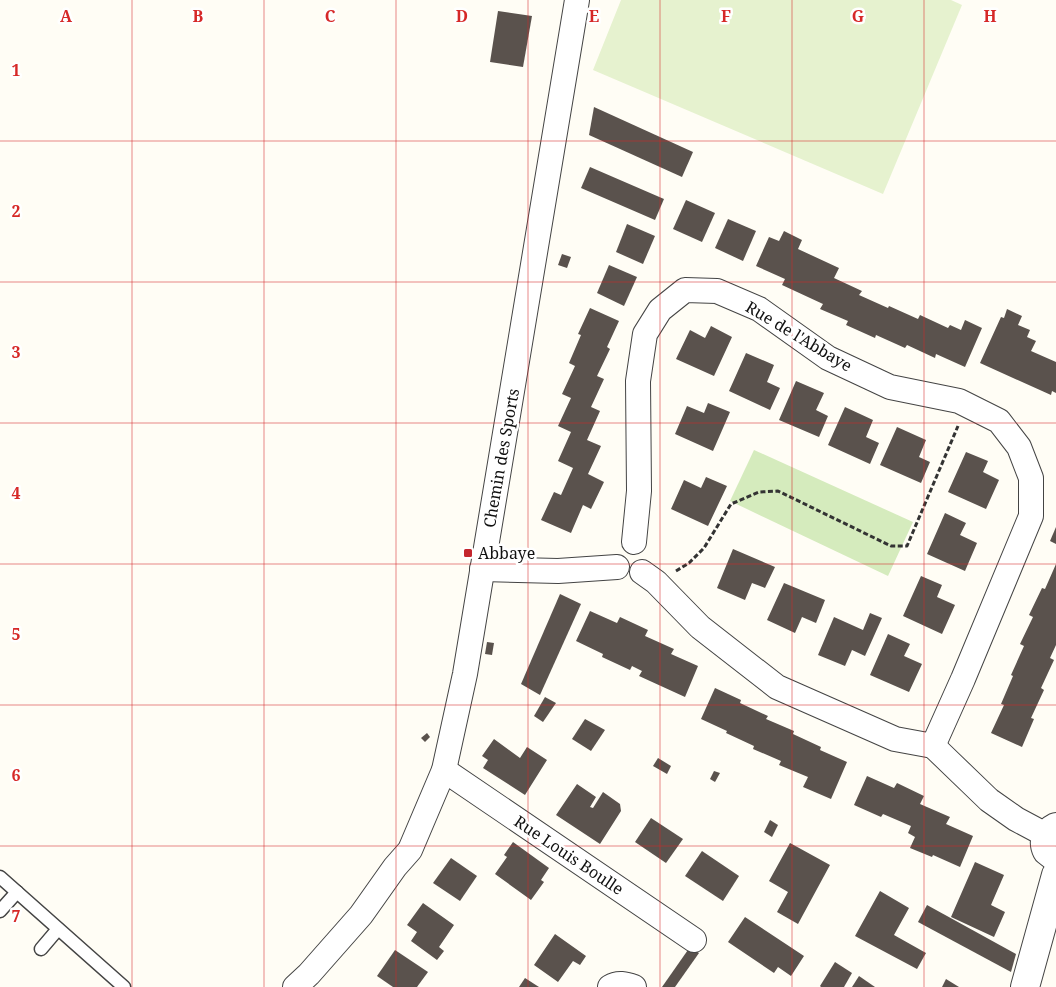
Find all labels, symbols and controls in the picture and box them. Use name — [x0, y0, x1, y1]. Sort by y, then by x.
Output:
text: A — [60, 5, 73, 27]
text: B — [193, 5, 204, 27]
text: C — [325, 5, 336, 27]
text: D — [456, 5, 468, 27]
text: E — [589, 5, 599, 27]
text: F — [721, 5, 731, 27]
text: G — [852, 5, 864, 27]
text: H — [983, 5, 997, 27]
text: 1 — [11, 59, 21, 81]
text: 2 — [11, 200, 21, 222]
street label: Rue de l'Abbaye — [742, 296, 856, 376]
text: 3 — [11, 341, 21, 363]
street label: Chemin des Sports — [478, 387, 524, 529]
text: 4 — [11, 482, 21, 504]
place label: Abbaye — [478, 542, 535, 564]
marker: Abbaye — [462, 547, 474, 559]
text: 5 — [11, 623, 21, 645]
text: 6 — [11, 764, 21, 786]
street label: Rue Louis Boulle — [510, 810, 628, 900]
text: 7 — [11, 905, 21, 927]

